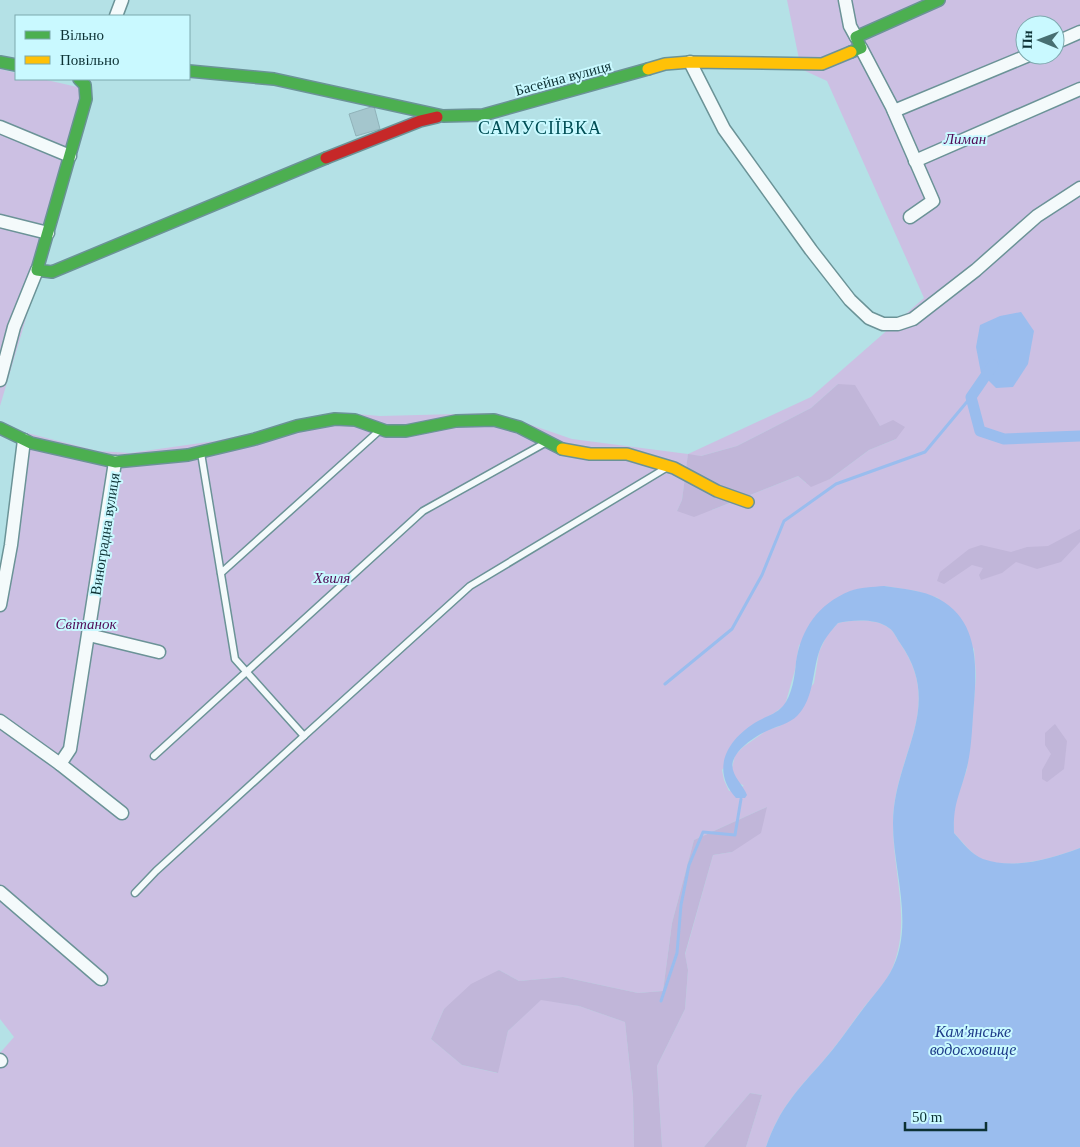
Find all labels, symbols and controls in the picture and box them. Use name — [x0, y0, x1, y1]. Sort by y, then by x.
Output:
legend — [15, 15, 190, 80]
north arrow — [1015, 15, 1065, 65]
text: Вільно — [60, 27, 104, 43]
text: Пн — [1020, 30, 1035, 49]
text: Повільно — [60, 52, 119, 68]
street label: Басейна вулиця — [513, 57, 613, 99]
district label: САМУСІЇВКА — [478, 118, 602, 138]
park label: Лиман — [943, 131, 986, 147]
street label: Виноградна вулиця — [87, 472, 123, 596]
park label: Хвиля — [313, 570, 350, 586]
park label: Світанок — [55, 616, 118, 632]
water label: Кам'янське водосховище — [930, 1023, 1016, 1059]
scale bar — [905, 1100, 986, 1132]
text: 50 m — [912, 1109, 943, 1125]

